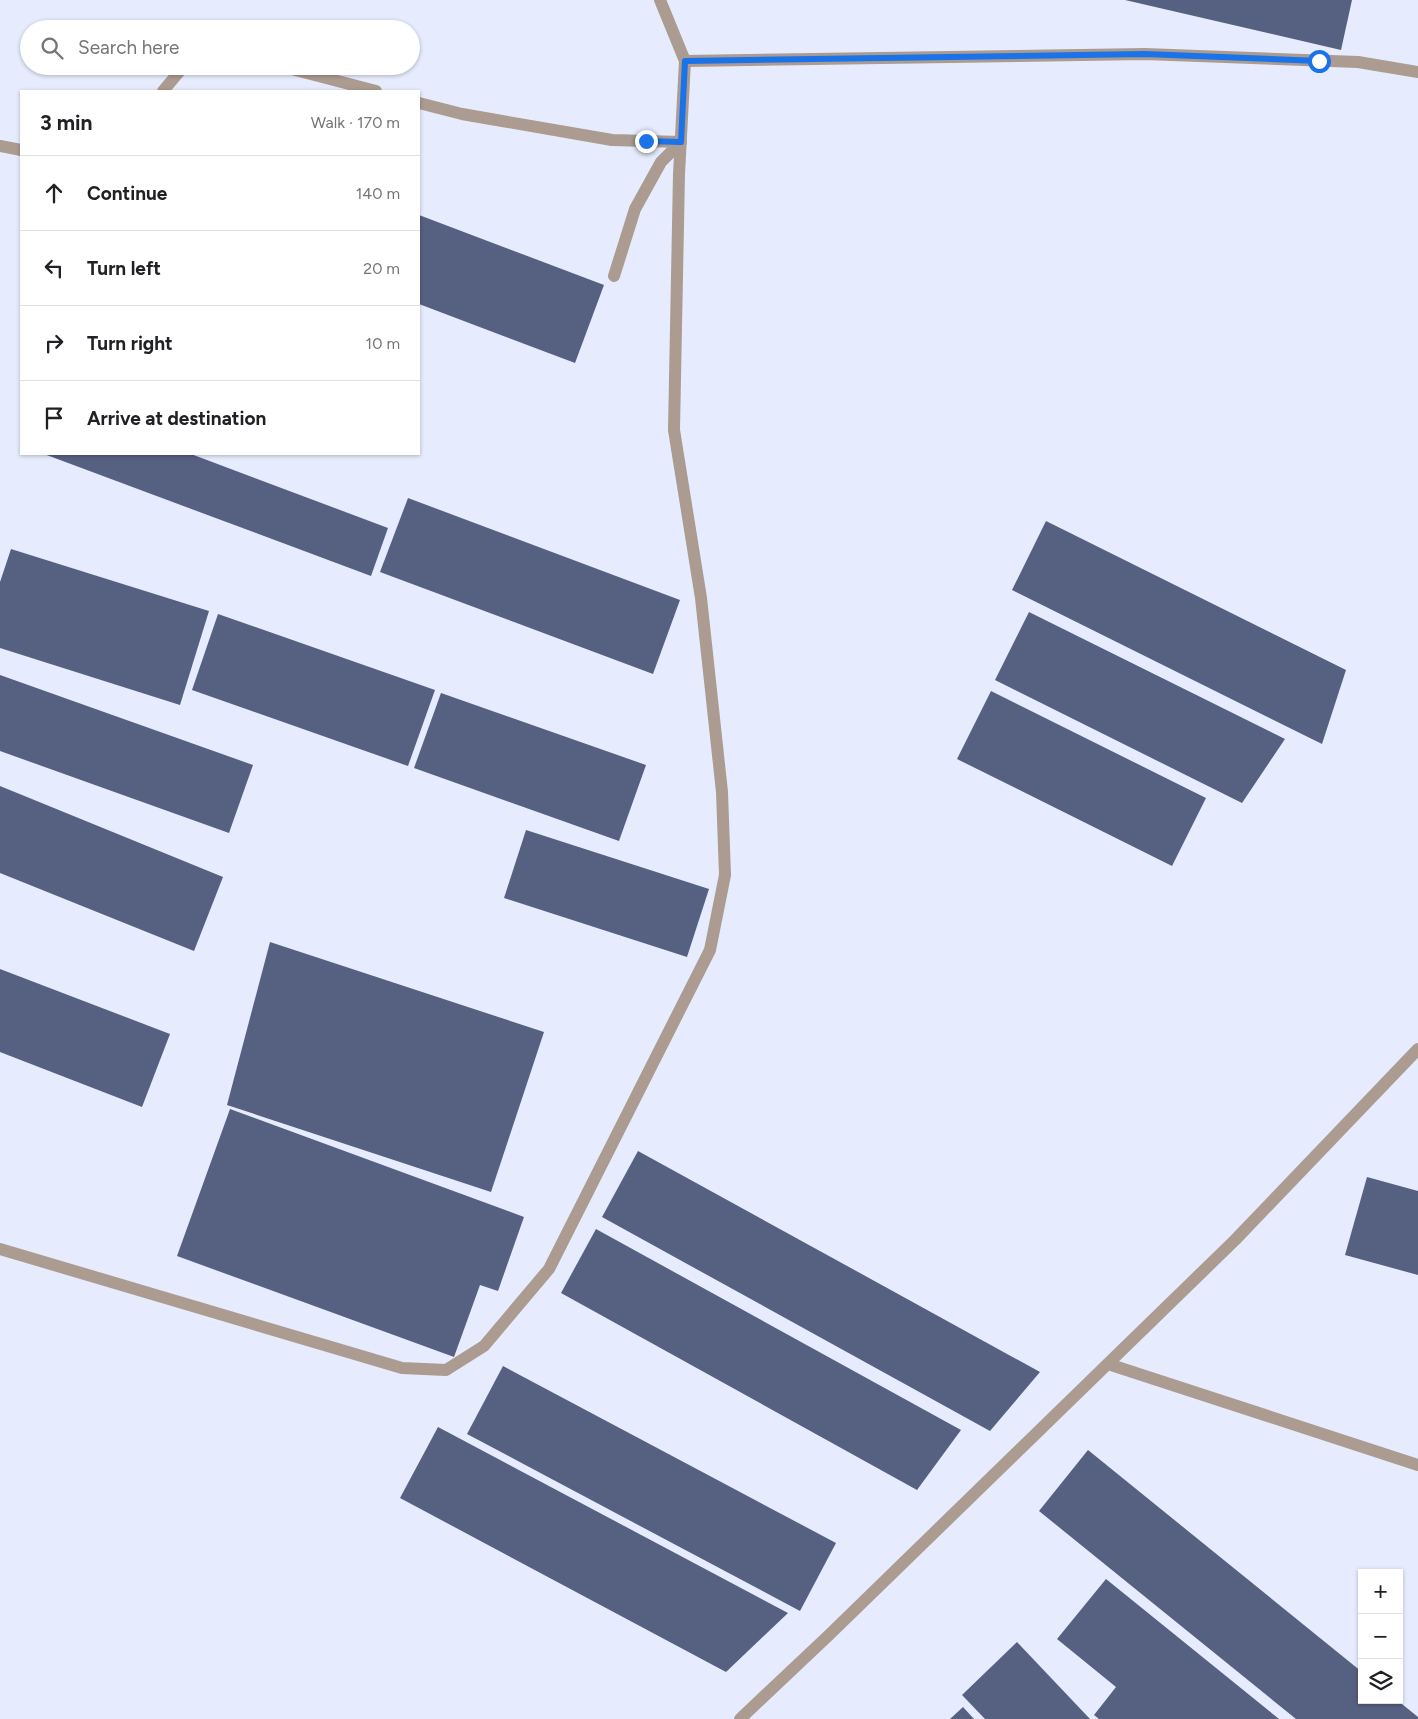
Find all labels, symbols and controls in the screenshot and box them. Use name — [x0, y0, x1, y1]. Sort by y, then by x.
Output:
search box — [20, 20, 420, 75]
icon: search — [38, 34, 66, 62]
text: Search here — [78, 36, 180, 59]
route start — [1308, 50, 1331, 73]
text: 3 min — [40, 110, 92, 135]
text: Walk · 170 m — [311, 113, 400, 132]
route end — [635, 130, 658, 153]
icon: ahead — [40, 179, 68, 207]
text: Continue — [87, 182, 167, 205]
text: 140 m — [356, 184, 400, 203]
icon: left — [40, 254, 68, 282]
text: Turn left — [87, 257, 161, 280]
text: 20 m — [363, 259, 400, 278]
icon: right — [40, 329, 68, 357]
text: Turn right — [87, 332, 173, 355]
text: 10 m — [366, 334, 400, 353]
icon: arrive — [40, 404, 68, 432]
text: Arrive at destination — [87, 407, 266, 430]
map controls — [1358, 1569, 1403, 1704]
button: + — [1358, 1569, 1403, 1614]
button: − — [1358, 1614, 1403, 1659]
button: layers — [1358, 1659, 1403, 1704]

